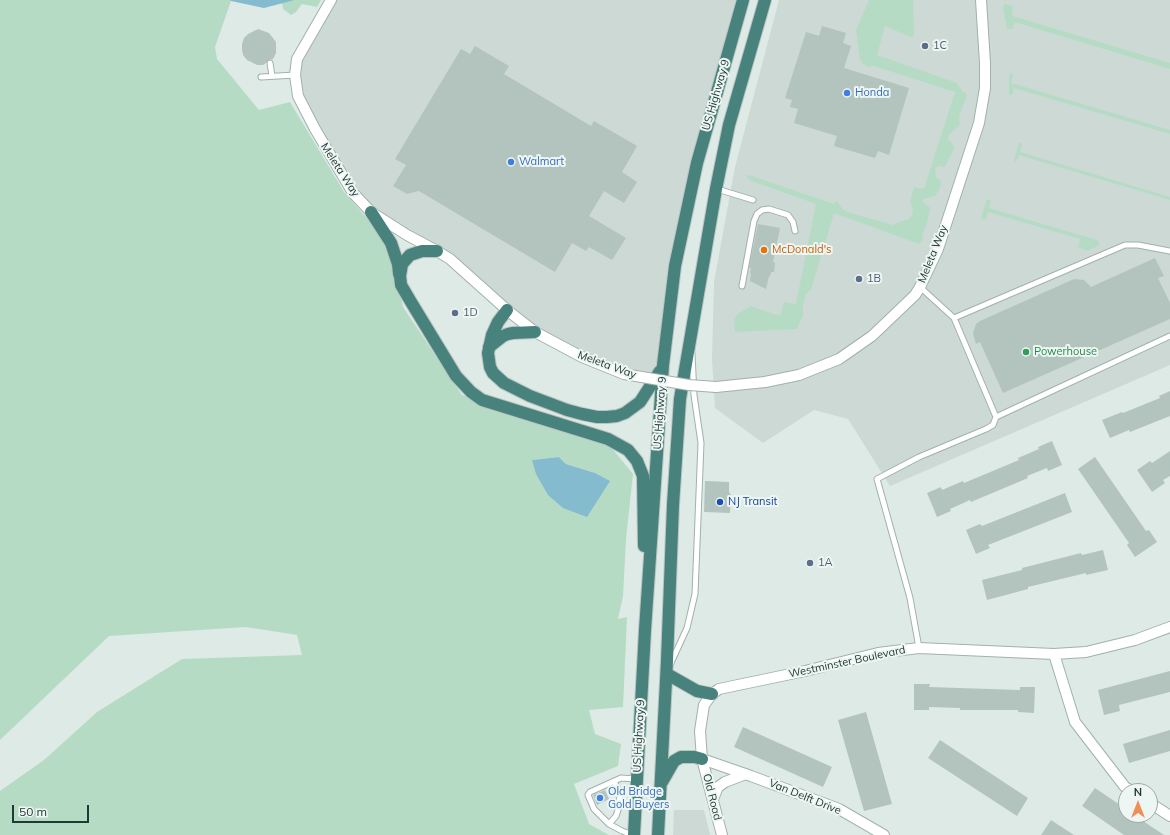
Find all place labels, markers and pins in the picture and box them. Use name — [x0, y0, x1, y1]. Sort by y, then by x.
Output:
place label: 1C — [933, 39, 947, 53]
marker: 1C — [920, 41, 930, 51]
place label: Honda — [855, 86, 889, 100]
marker: Honda — [842, 88, 852, 98]
place label: Walmart — [519, 155, 564, 169]
marker: Walmart — [506, 157, 516, 167]
place label: McDonald's — [772, 243, 832, 257]
marker: McDonald's — [759, 245, 769, 255]
place label: 1B — [867, 272, 881, 286]
marker: 1B — [854, 274, 864, 284]
place label: 1D — [463, 306, 478, 320]
marker: 1D — [450, 308, 460, 318]
place label: Powerhouse — [1034, 345, 1097, 359]
marker: Powerhouse — [1021, 347, 1031, 357]
place label: NJ Transit — [728, 495, 777, 509]
marker: NJ Transit — [715, 497, 725, 507]
place label: 1A — [818, 556, 833, 570]
marker: 1A — [805, 558, 815, 568]
place label: Old Bridge Gold Buyers — [608, 785, 669, 811]
marker: Old Bridge Gold Buyers — [595, 793, 605, 803]

